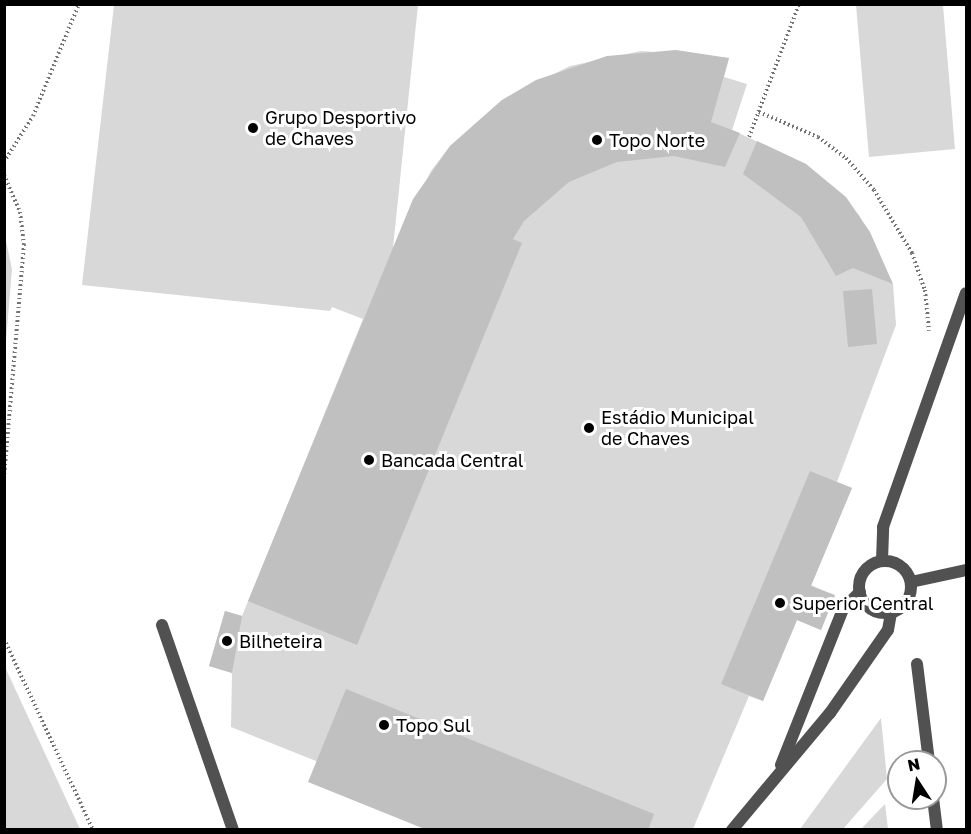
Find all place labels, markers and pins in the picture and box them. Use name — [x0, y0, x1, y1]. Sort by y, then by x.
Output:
place label: Grupo Desportivo de Chaves — [265, 107, 416, 150]
marker: Grupo Desportivo de Chaves — [246, 121, 260, 135]
place label: Topo Norte — [609, 129, 705, 151]
marker: Topo Norte — [590, 133, 604, 147]
place label: Estádio Municipal de Chaves — [601, 407, 754, 450]
marker: Estádio Municipal de Chaves — [582, 421, 596, 435]
place label: Bancada Central — [381, 449, 524, 471]
marker: Bancada Central — [362, 453, 376, 467]
place label: Superior Central — [792, 592, 934, 614]
marker: Superior Central — [773, 596, 787, 610]
place label: Bilheteira — [239, 630, 323, 652]
marker: Bilheteira — [220, 634, 234, 648]
place label: Topo Sul — [396, 714, 471, 736]
marker: Topo Sul — [377, 718, 391, 732]

